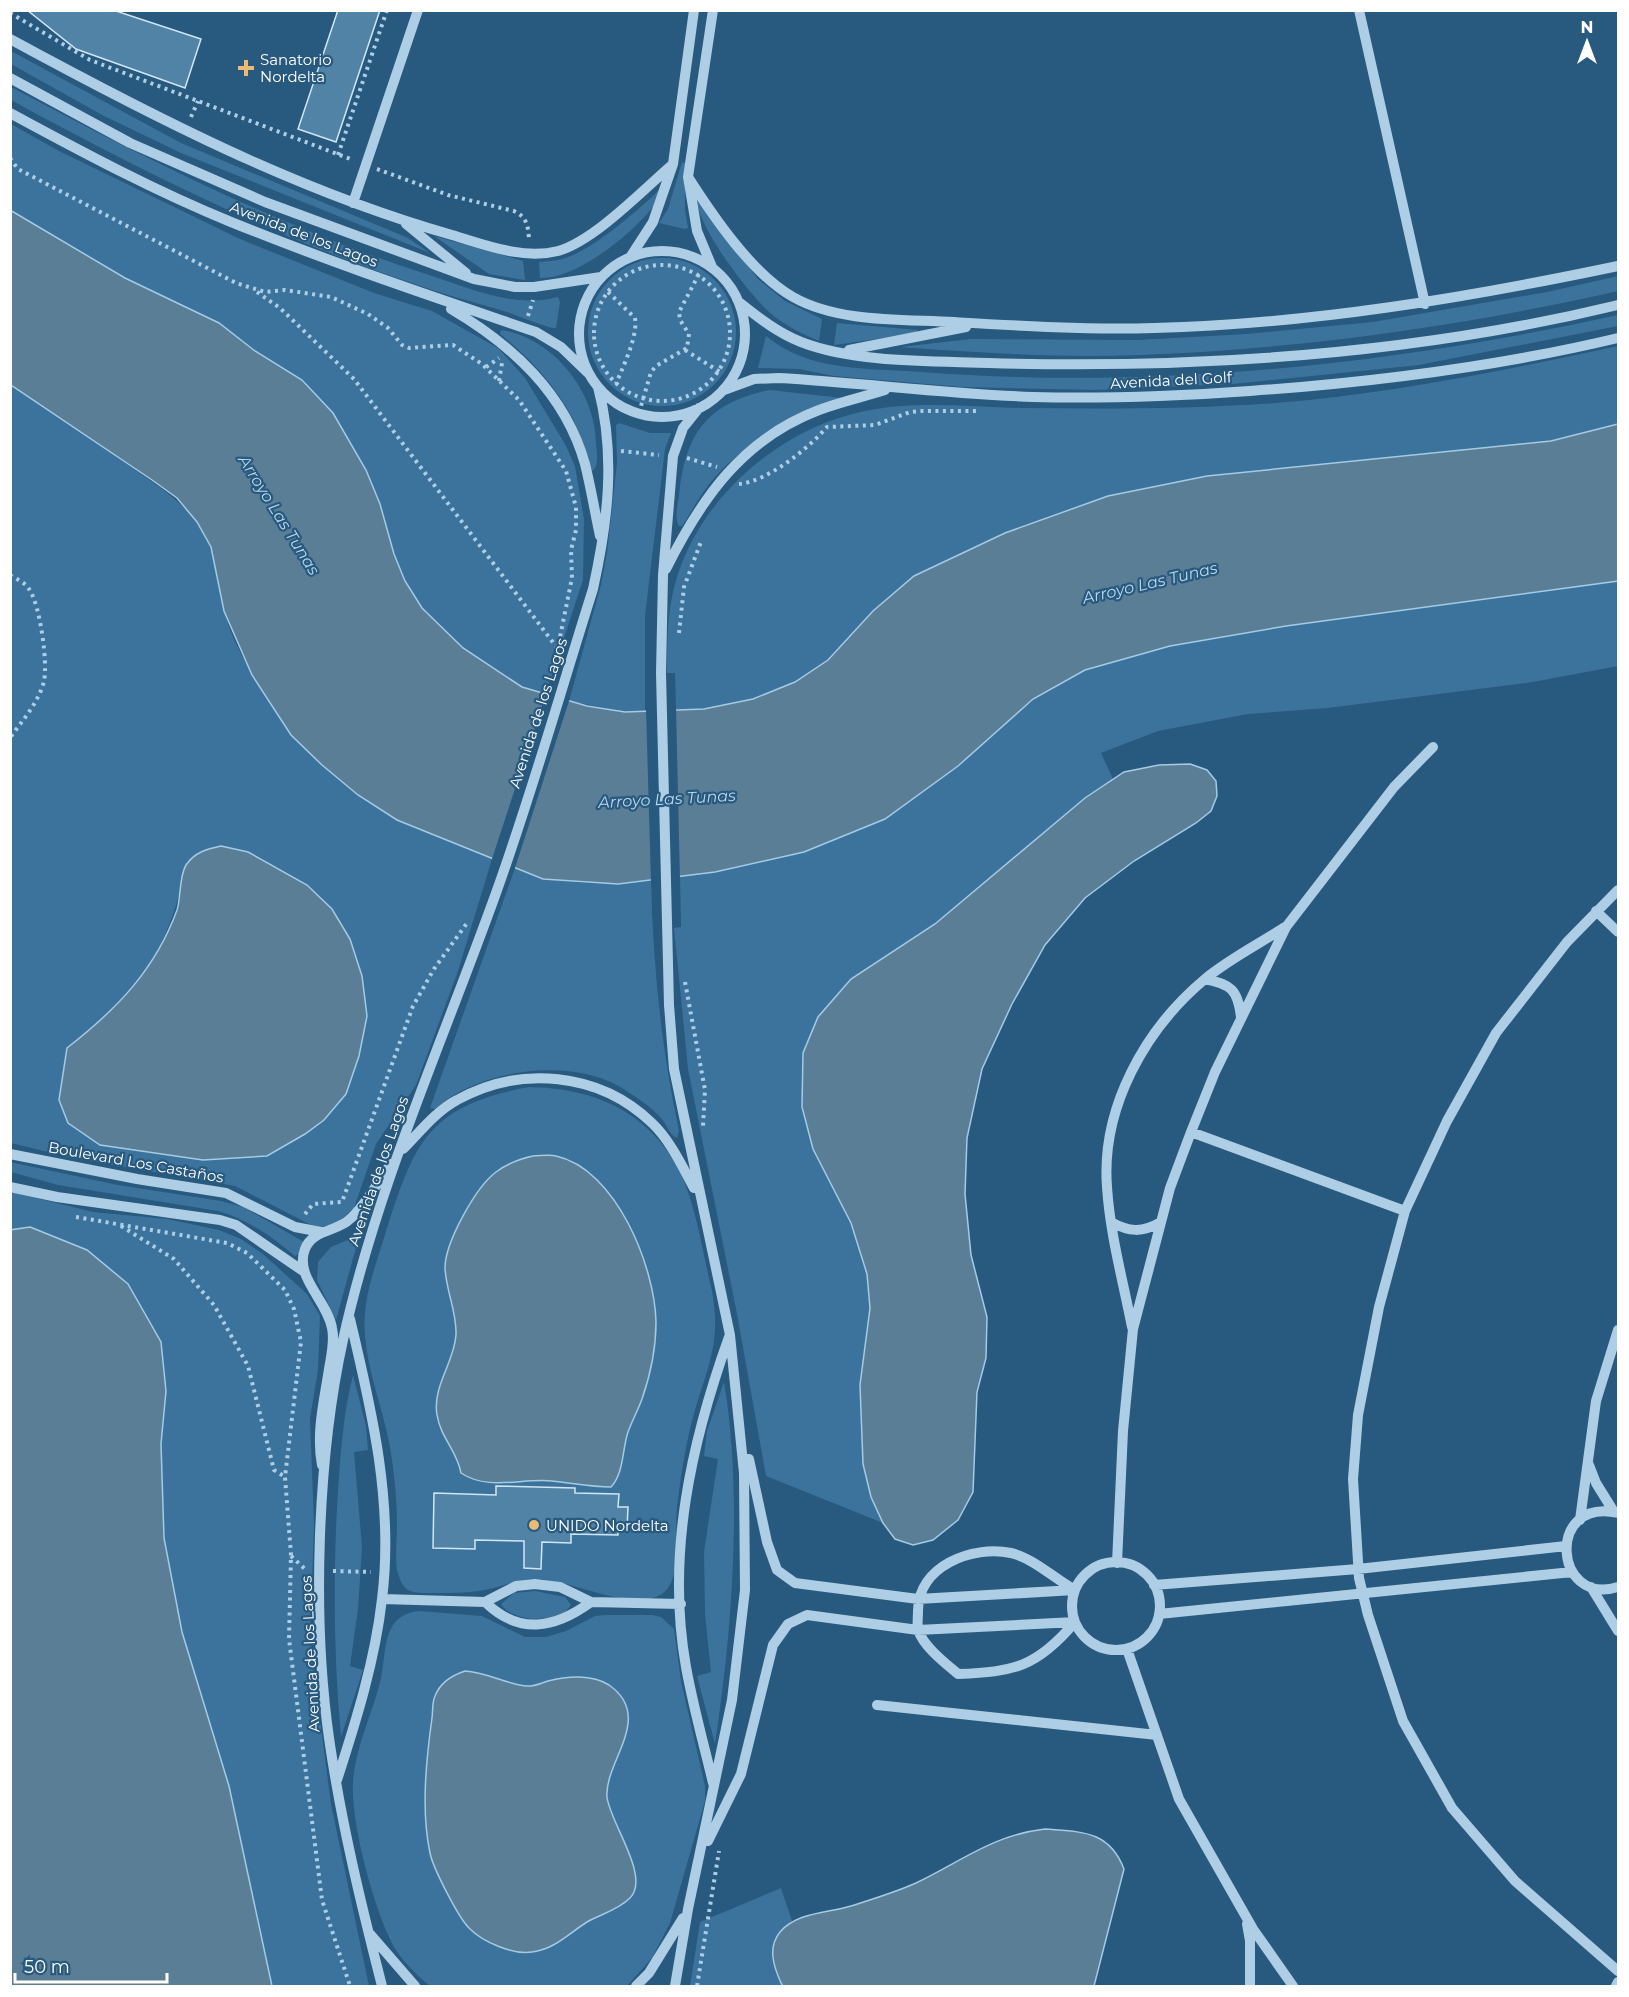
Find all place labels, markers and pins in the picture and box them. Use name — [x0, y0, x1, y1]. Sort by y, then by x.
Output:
place label: Sanatorio Nordelta — [260, 50, 332, 86]
marker: Sanatorio Nordelta — [237, 59, 255, 77]
place label: UNIDO Nordelta — [546, 1516, 669, 1535]
marker: UNIDO Nordelta — [527, 1518, 541, 1532]

